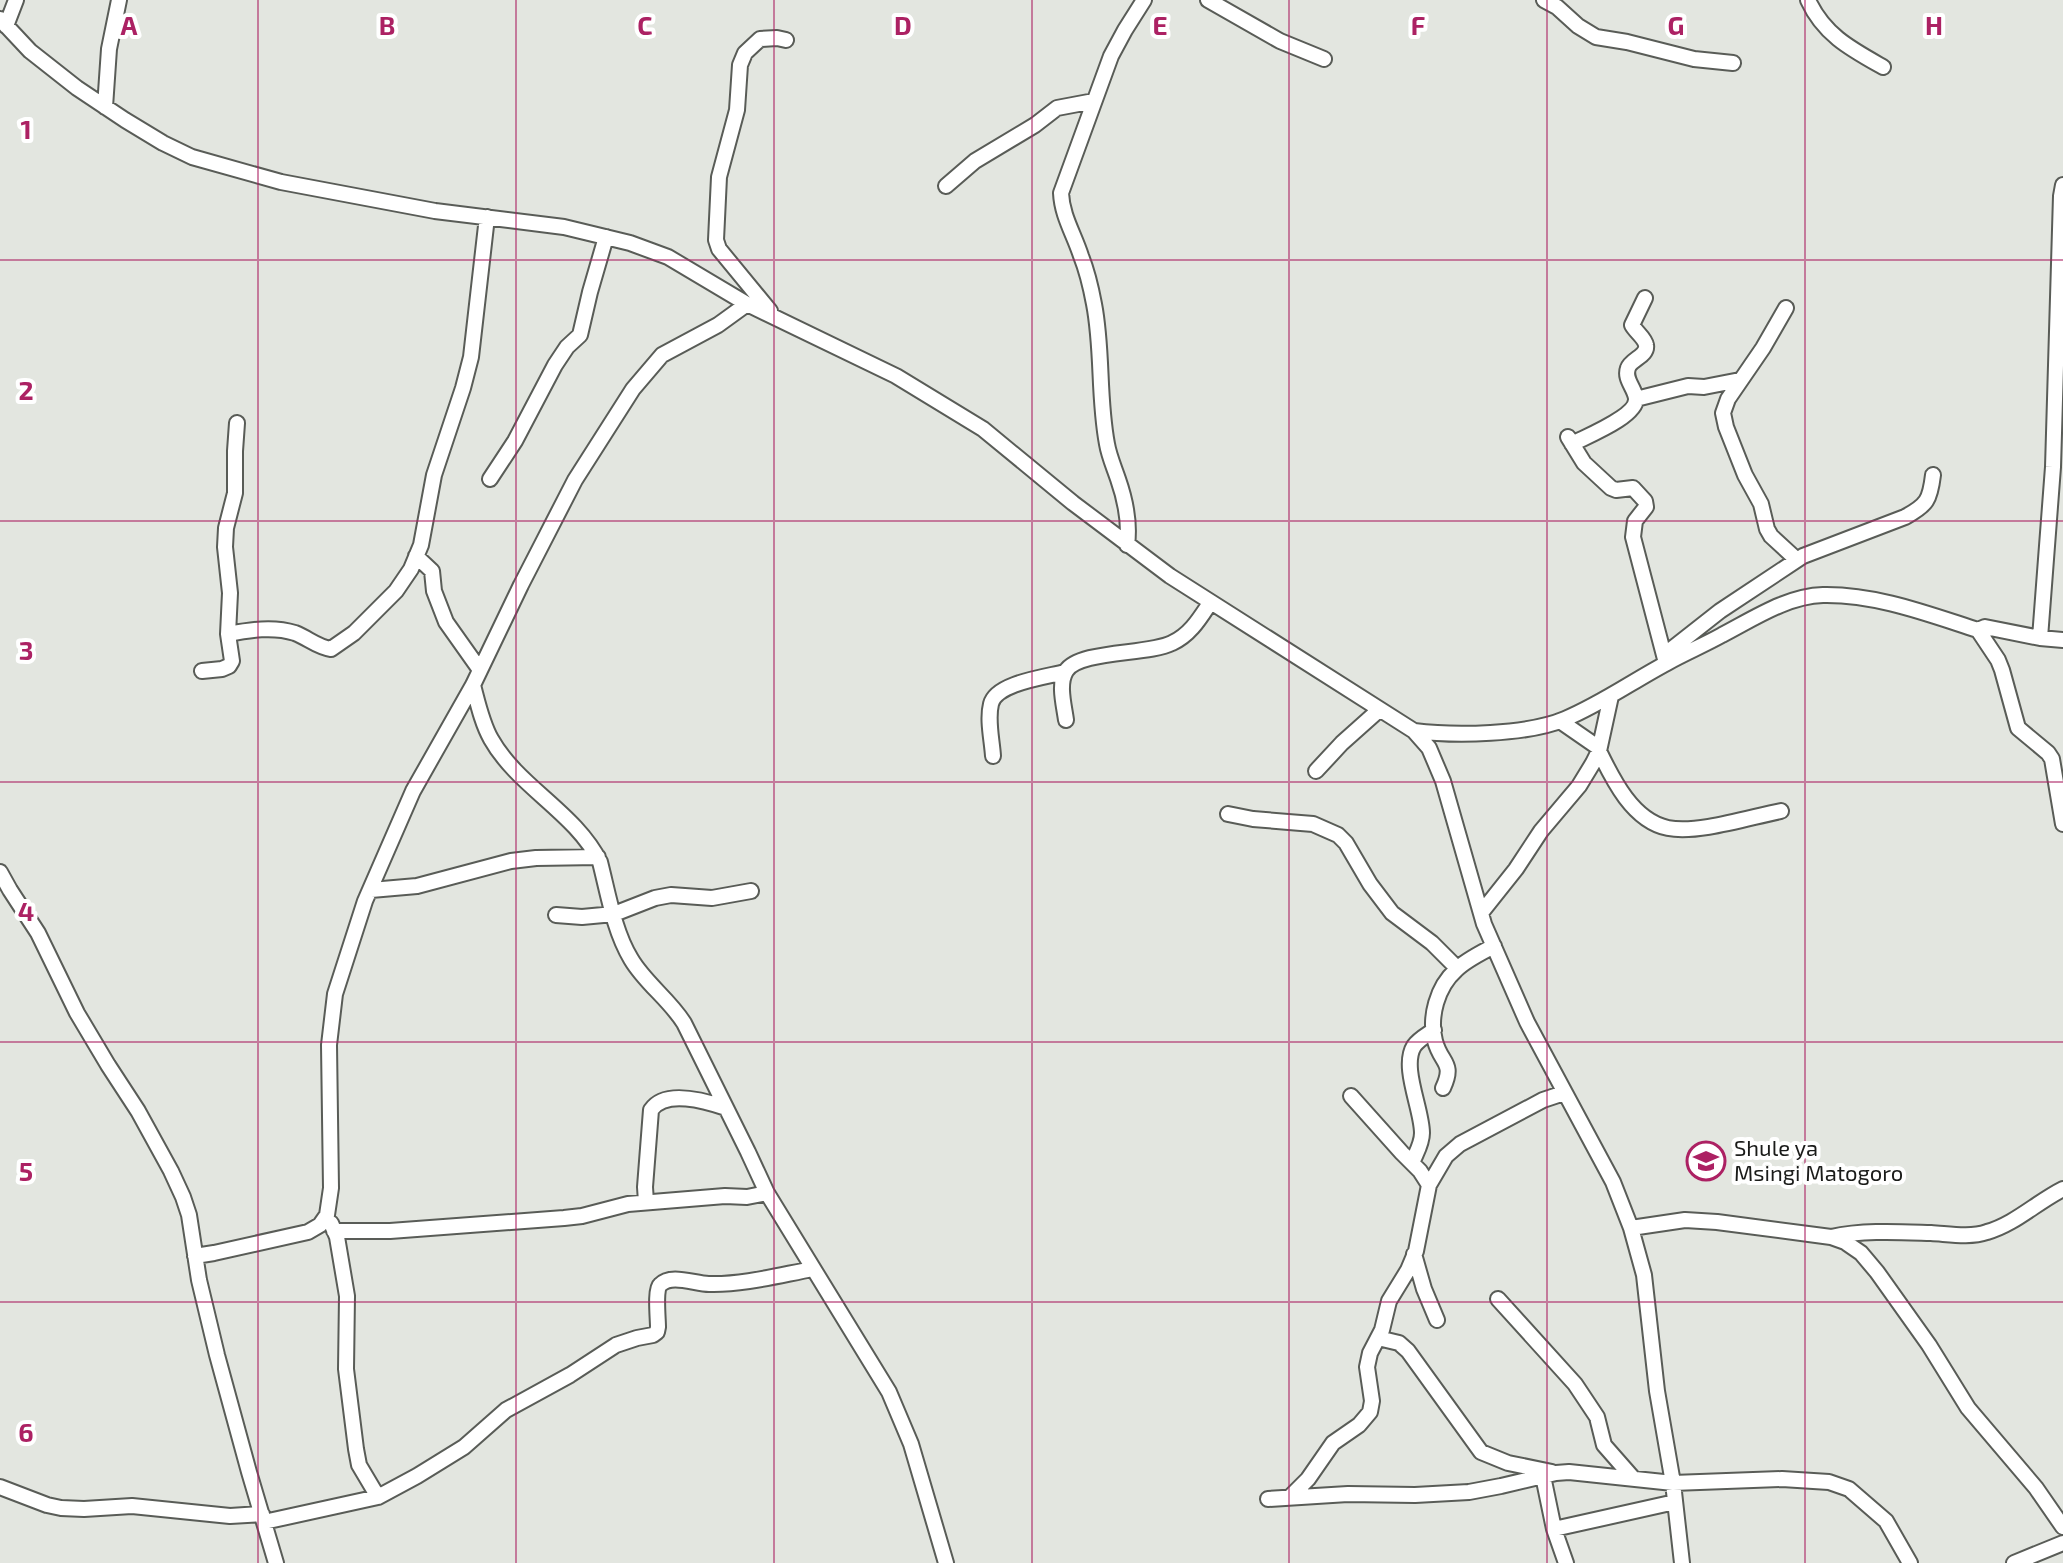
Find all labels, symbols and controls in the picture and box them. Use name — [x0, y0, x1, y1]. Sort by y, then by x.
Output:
text: A — [121, 9, 138, 40]
text: B — [379, 9, 395, 40]
text: C — [637, 9, 653, 40]
text: D — [894, 9, 912, 40]
text: E — [1152, 9, 1168, 40]
text: F — [1411, 9, 1425, 40]
text: G — [1668, 9, 1684, 40]
text: H — [1925, 9, 1943, 40]
text: 1 — [20, 113, 32, 144]
text: 2 — [18, 374, 34, 405]
text: 3 — [19, 634, 33, 665]
text: 4 — [18, 895, 34, 926]
place label: Shule ya Msingi Matogoro — [1734, 1134, 1903, 1185]
school or university icon: Shule ya Msingi Matogoro — [1685, 1140, 1727, 1182]
text: 5 — [19, 1155, 33, 1186]
text: 6 — [18, 1416, 34, 1447]

